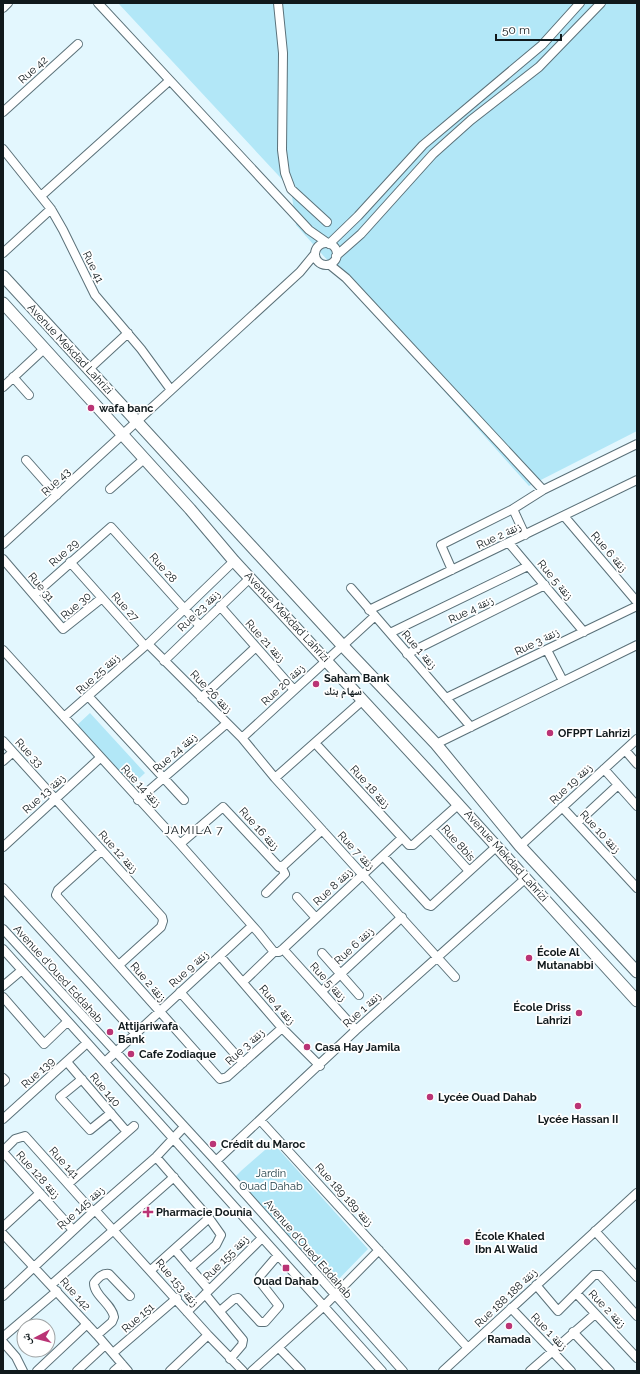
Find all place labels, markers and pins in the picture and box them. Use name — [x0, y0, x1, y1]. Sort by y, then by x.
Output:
place label: wafa banc — [99, 402, 154, 415]
marker: wafa banc — [86, 403, 96, 413]
place label: Saham Bank سهام بنك — [324, 672, 390, 699]
marker: Saham Bank سهام بنك — [311, 679, 321, 689]
place label: OFPPT Lahrizi — [558, 727, 630, 740]
marker: OFPPT Lahrizi — [545, 728, 555, 738]
place label: École Al Mutanabbi — [537, 945, 594, 972]
marker: École Al Mutanabbi — [524, 953, 534, 963]
place label: École Driss Lahrizi — [513, 1000, 572, 1027]
marker: École Driss Lahrizi — [574, 1008, 584, 1018]
place label: Attijariwafa Bank — [118, 1020, 178, 1046]
marker: Attijariwafa Bank — [105, 1027, 115, 1037]
place label: Casa Hay Jamila — [315, 1041, 400, 1054]
marker: Casa Hay Jamila — [302, 1042, 312, 1052]
place label: Cafe Zodiaque — [139, 1048, 216, 1061]
marker: Cafe Zodiaque — [126, 1049, 136, 1059]
place label: Lycée Ouad Dahab — [438, 1091, 537, 1104]
marker: Lycée Ouad Dahab — [425, 1092, 435, 1102]
marker: Lycée Hassan II — [573, 1101, 583, 1111]
place label: Lycée Hassan II — [538, 1113, 618, 1126]
place label: Crédit du Maroc — [221, 1138, 305, 1151]
marker: Crédit du Maroc — [208, 1139, 218, 1149]
place label: Pharmacie Dounia — [156, 1206, 252, 1219]
marker: Pharmacie Dounia — [143, 1207, 153, 1217]
place label: École Khaled Ibn Al Walid — [475, 1229, 545, 1256]
marker: École Khaled Ibn Al Walid — [462, 1237, 472, 1247]
marker: Ouad Dahab — [281, 1263, 291, 1273]
place label: Ouad Dahab — [253, 1275, 319, 1288]
marker: Ramada — [504, 1321, 514, 1331]
place label: Ramada — [487, 1333, 531, 1346]

